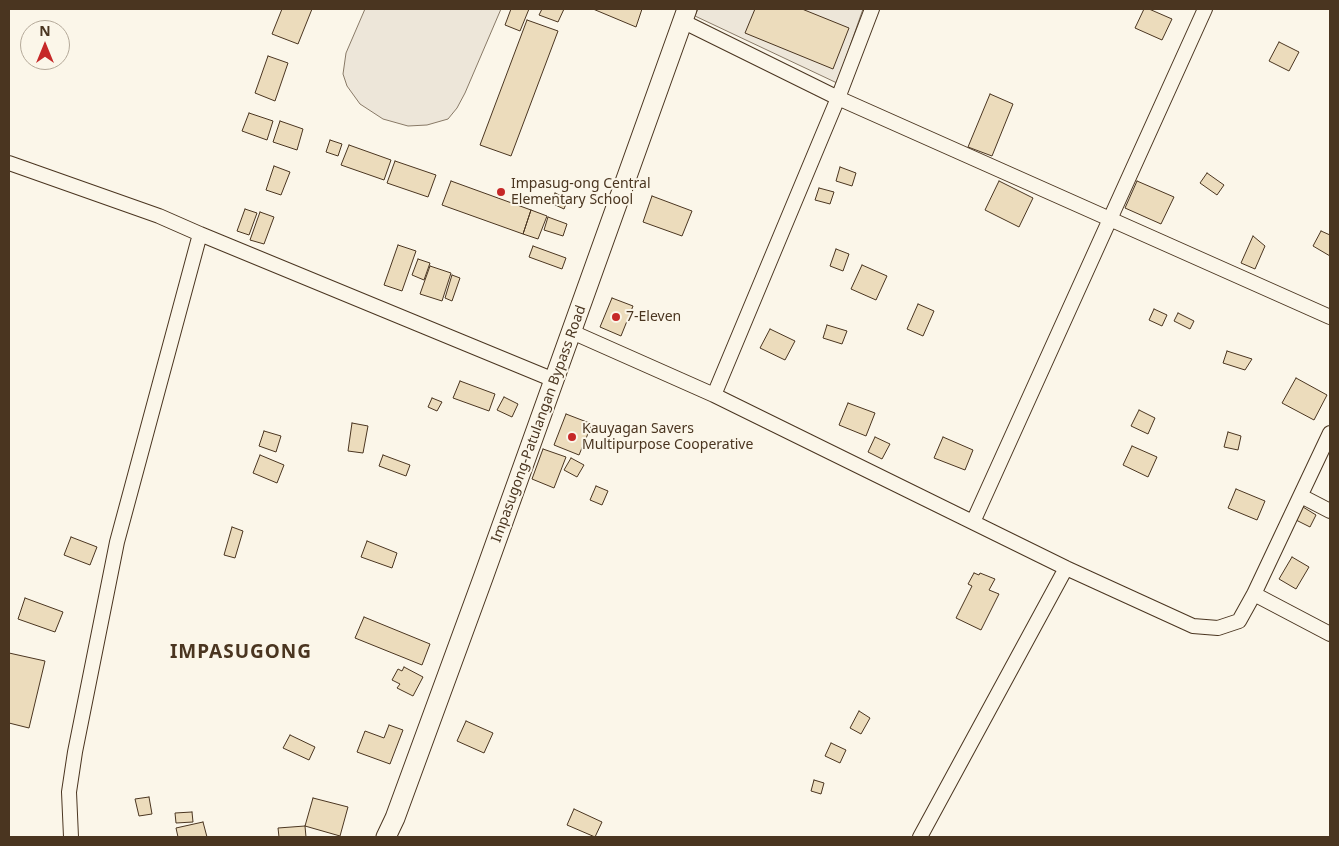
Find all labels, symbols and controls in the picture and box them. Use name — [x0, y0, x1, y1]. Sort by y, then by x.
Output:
north arrow — [20, 20, 70, 70]
text: N — [39, 21, 51, 40]
place label: Impasug-ong Central Elementary School — [511, 176, 651, 208]
marker: Impasug-ong Central Elementary School — [495, 186, 507, 198]
street label: Impasugong-Patulangan Bypass Road — [488, 303, 590, 545]
place label: 7-Eleven — [626, 309, 681, 325]
marker: 7-Eleven — [610, 311, 622, 323]
place label: Kauyagan Savers Multipurpose Cooperative — [582, 421, 753, 454]
marker: Kauyagan Savers Multipurpose Cooperative — [566, 431, 578, 443]
district label: IMPASUGONG — [169, 642, 313, 664]

